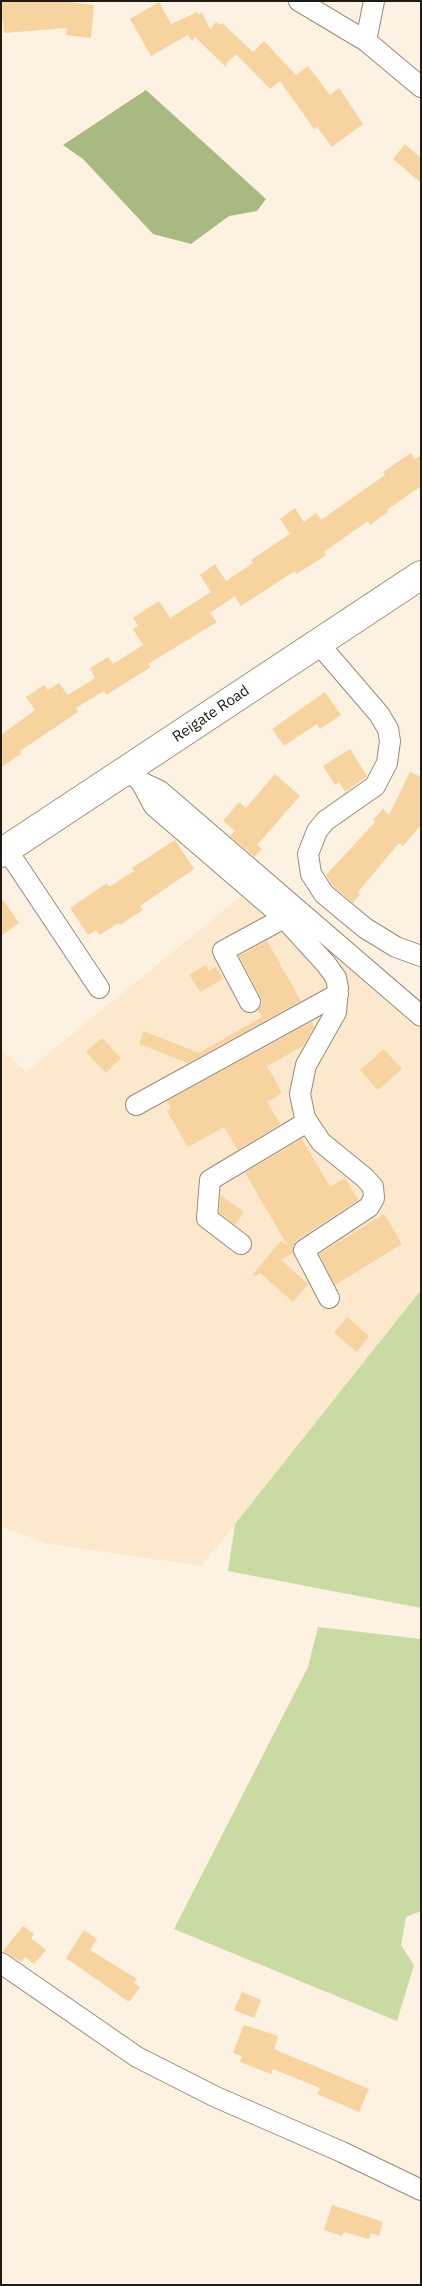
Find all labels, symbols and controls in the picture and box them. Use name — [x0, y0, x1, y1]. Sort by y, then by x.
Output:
street label: Reigate Road — [169, 682, 253, 746]

